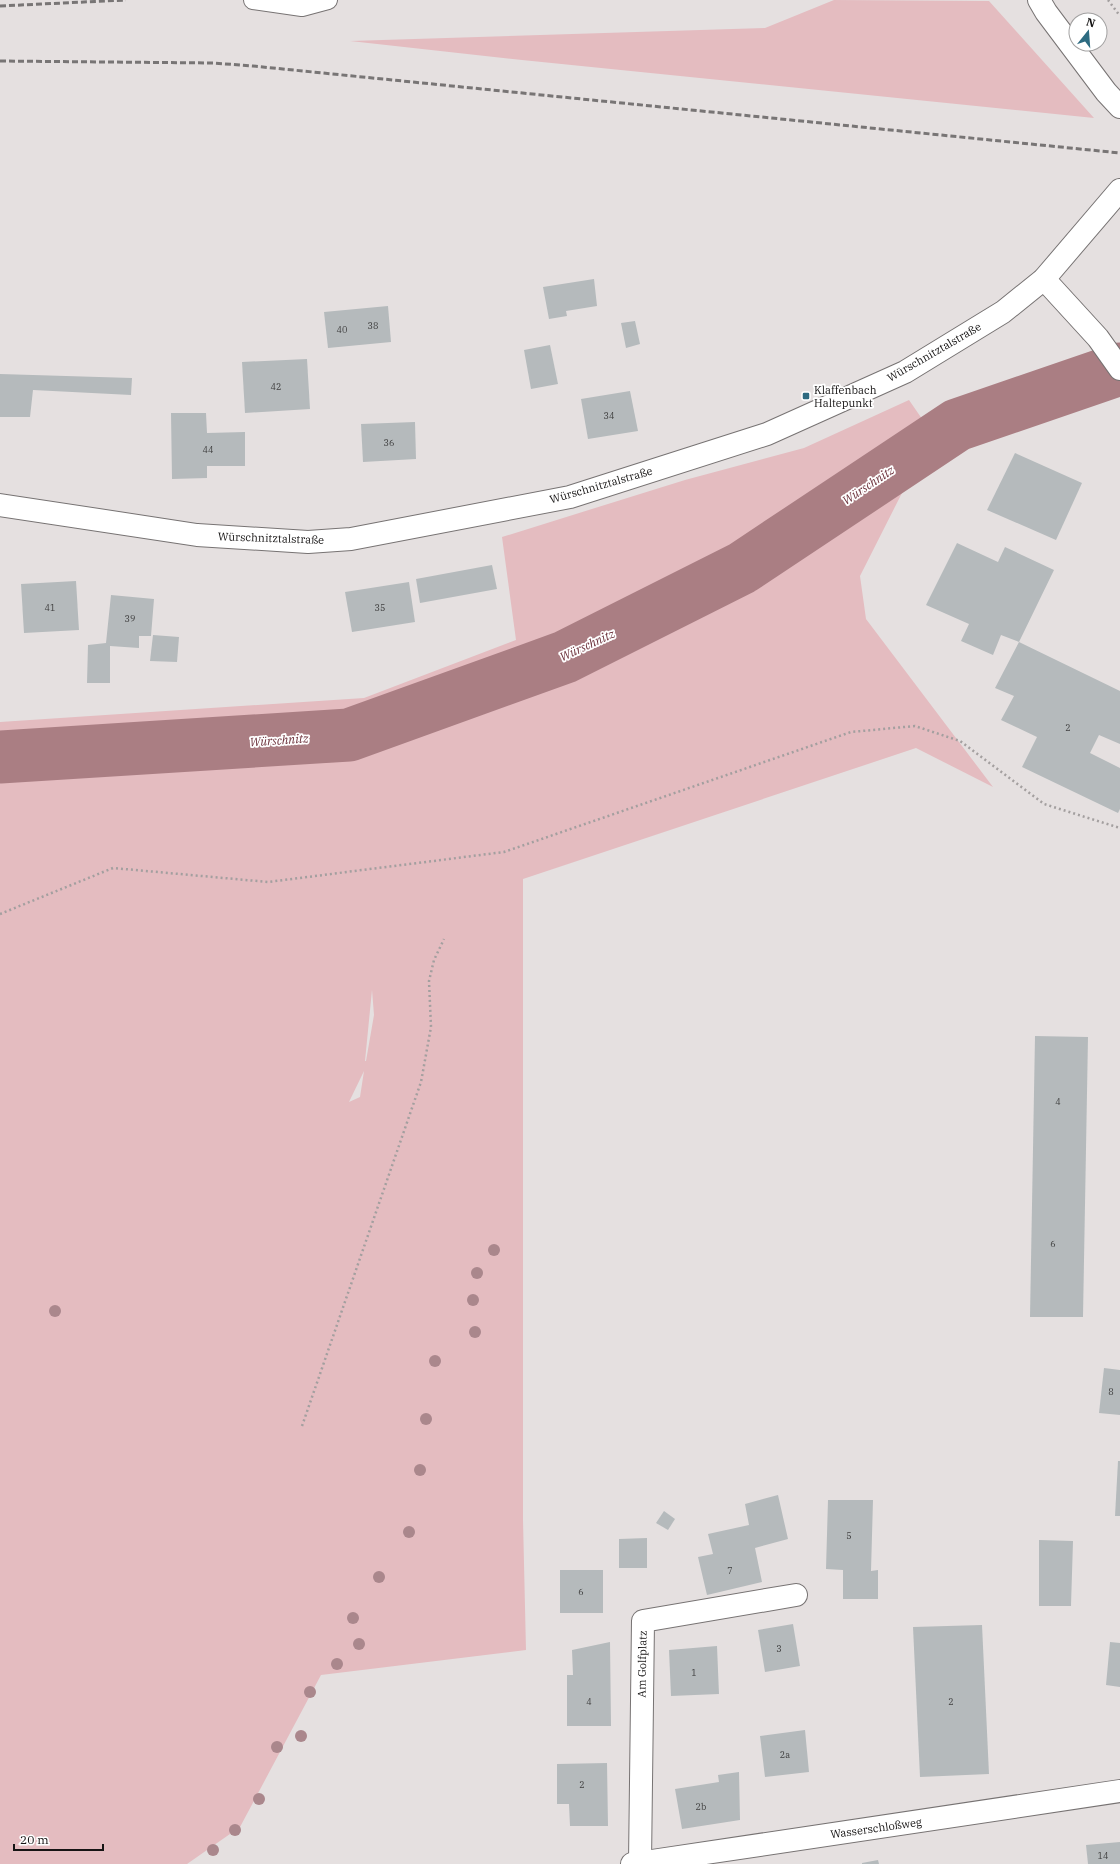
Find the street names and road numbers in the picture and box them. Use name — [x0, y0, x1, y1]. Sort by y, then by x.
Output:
street label: Würschnitztalstraße — [884, 319, 984, 385]
street label: Würschnitztalstraße — [548, 464, 654, 506]
street label: Würschnitztalstraße — [218, 529, 324, 547]
street label: Am Golfplatz — [634, 1630, 650, 1698]
street label: Wasserschloßweg — [829, 1815, 923, 1841]

